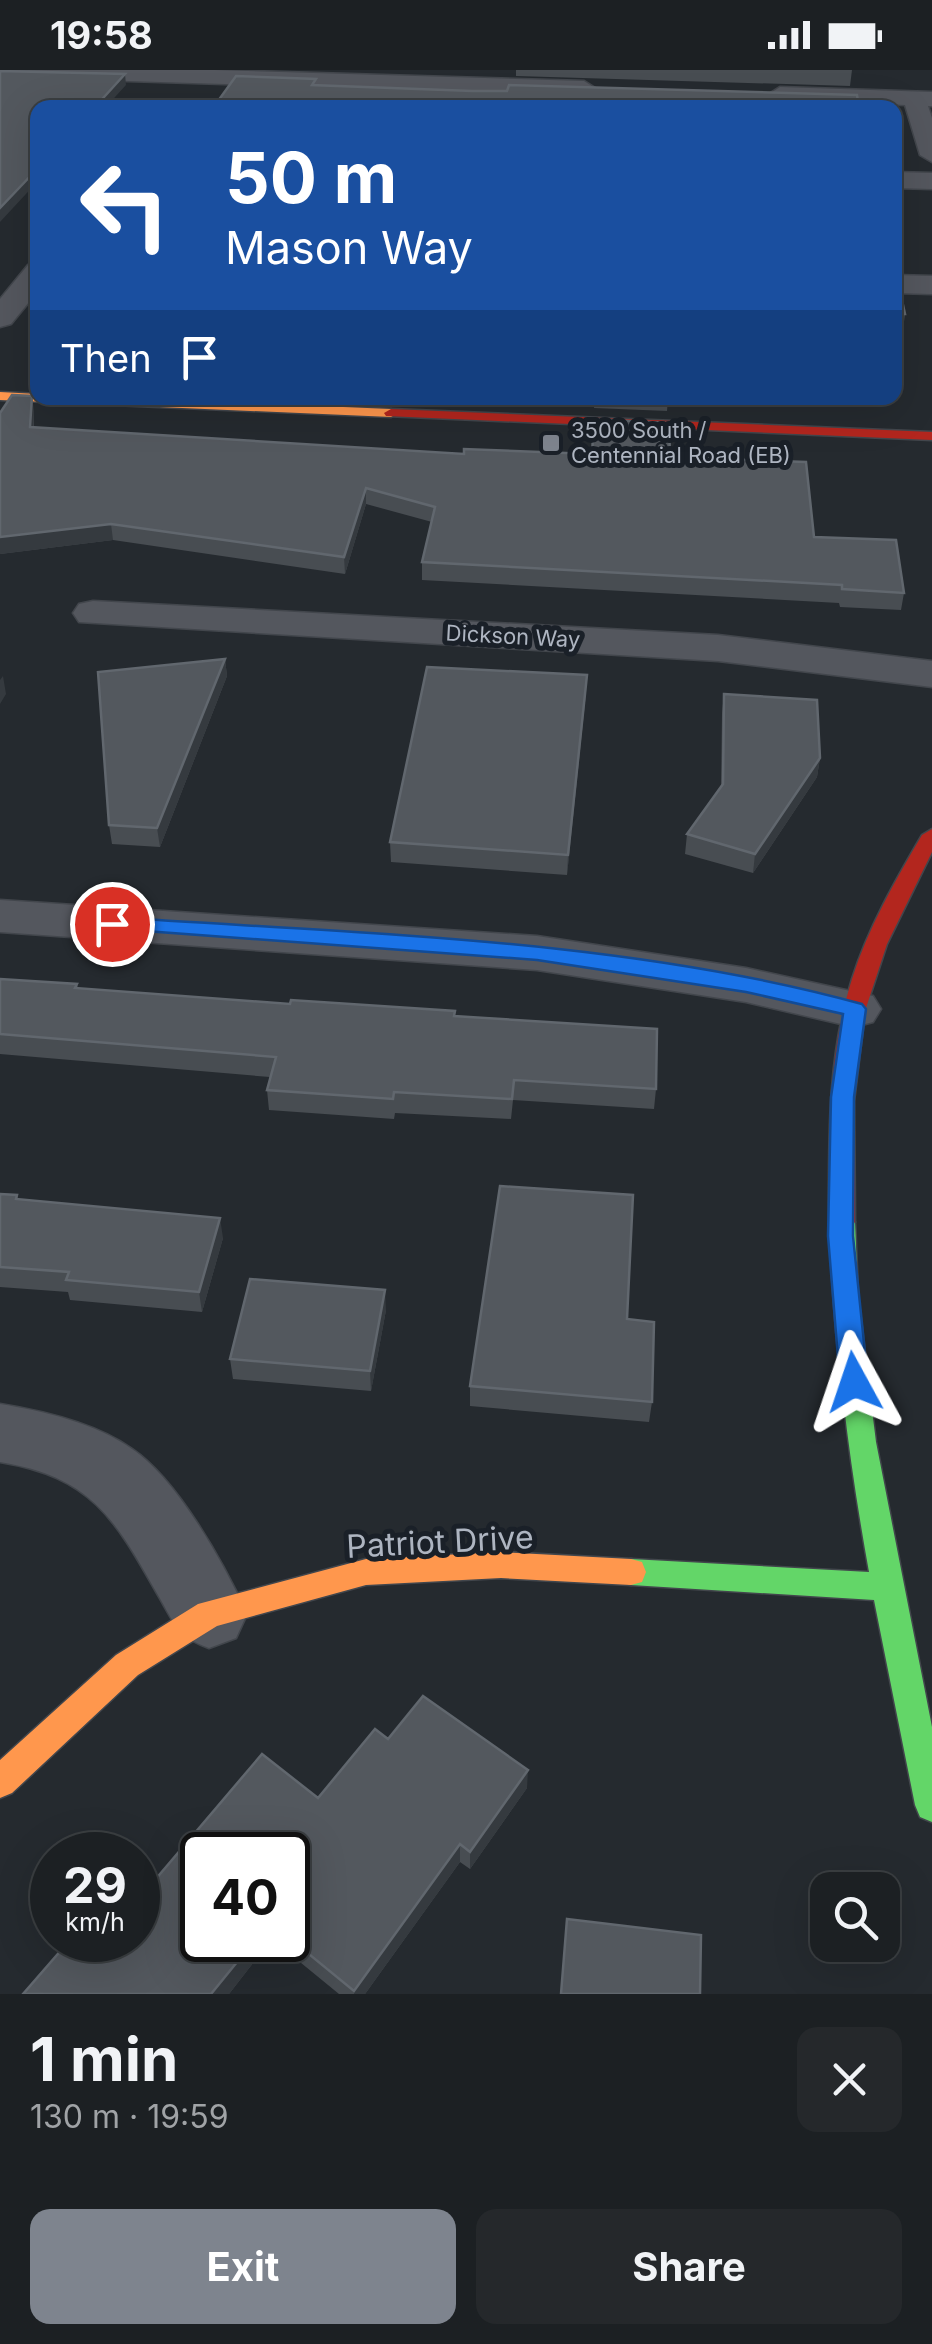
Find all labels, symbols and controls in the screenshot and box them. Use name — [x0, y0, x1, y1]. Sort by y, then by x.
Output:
text: 19:58 — [50, 12, 153, 58]
text: 50 m — [225, 135, 397, 220]
icon: left — [60, 140, 190, 270]
text: Mason Way — [225, 220, 473, 275]
icon: arrive — [172, 330, 227, 385]
text: Then — [60, 335, 152, 381]
place label: 3500 South / Centennial Road (EB) — [571, 417, 791, 468]
marker: 3500 South / Centennial Road (EB) — [540, 432, 562, 454]
street label: Dickson Way — [445, 619, 581, 653]
pin — [70, 882, 155, 967]
icon: arrive — [85, 897, 140, 952]
position arrow — [802, 1330, 906, 1434]
street label: Patriot Drive — [345, 1517, 534, 1566]
speed limit sign: 40 — [180, 1832, 310, 1962]
text: 29 — [63, 1855, 127, 1915]
map controls — [810, 1872, 900, 1962]
button: search — [810, 1872, 900, 1962]
text: km/h — [65, 1907, 125, 1937]
text: 1 min — [30, 2023, 178, 2095]
button: close — [797, 2027, 902, 2132]
text: 130 m · 19:59 — [30, 2097, 229, 2136]
button: Exit — [30, 2209, 456, 2324]
button: Share — [476, 2209, 902, 2324]

